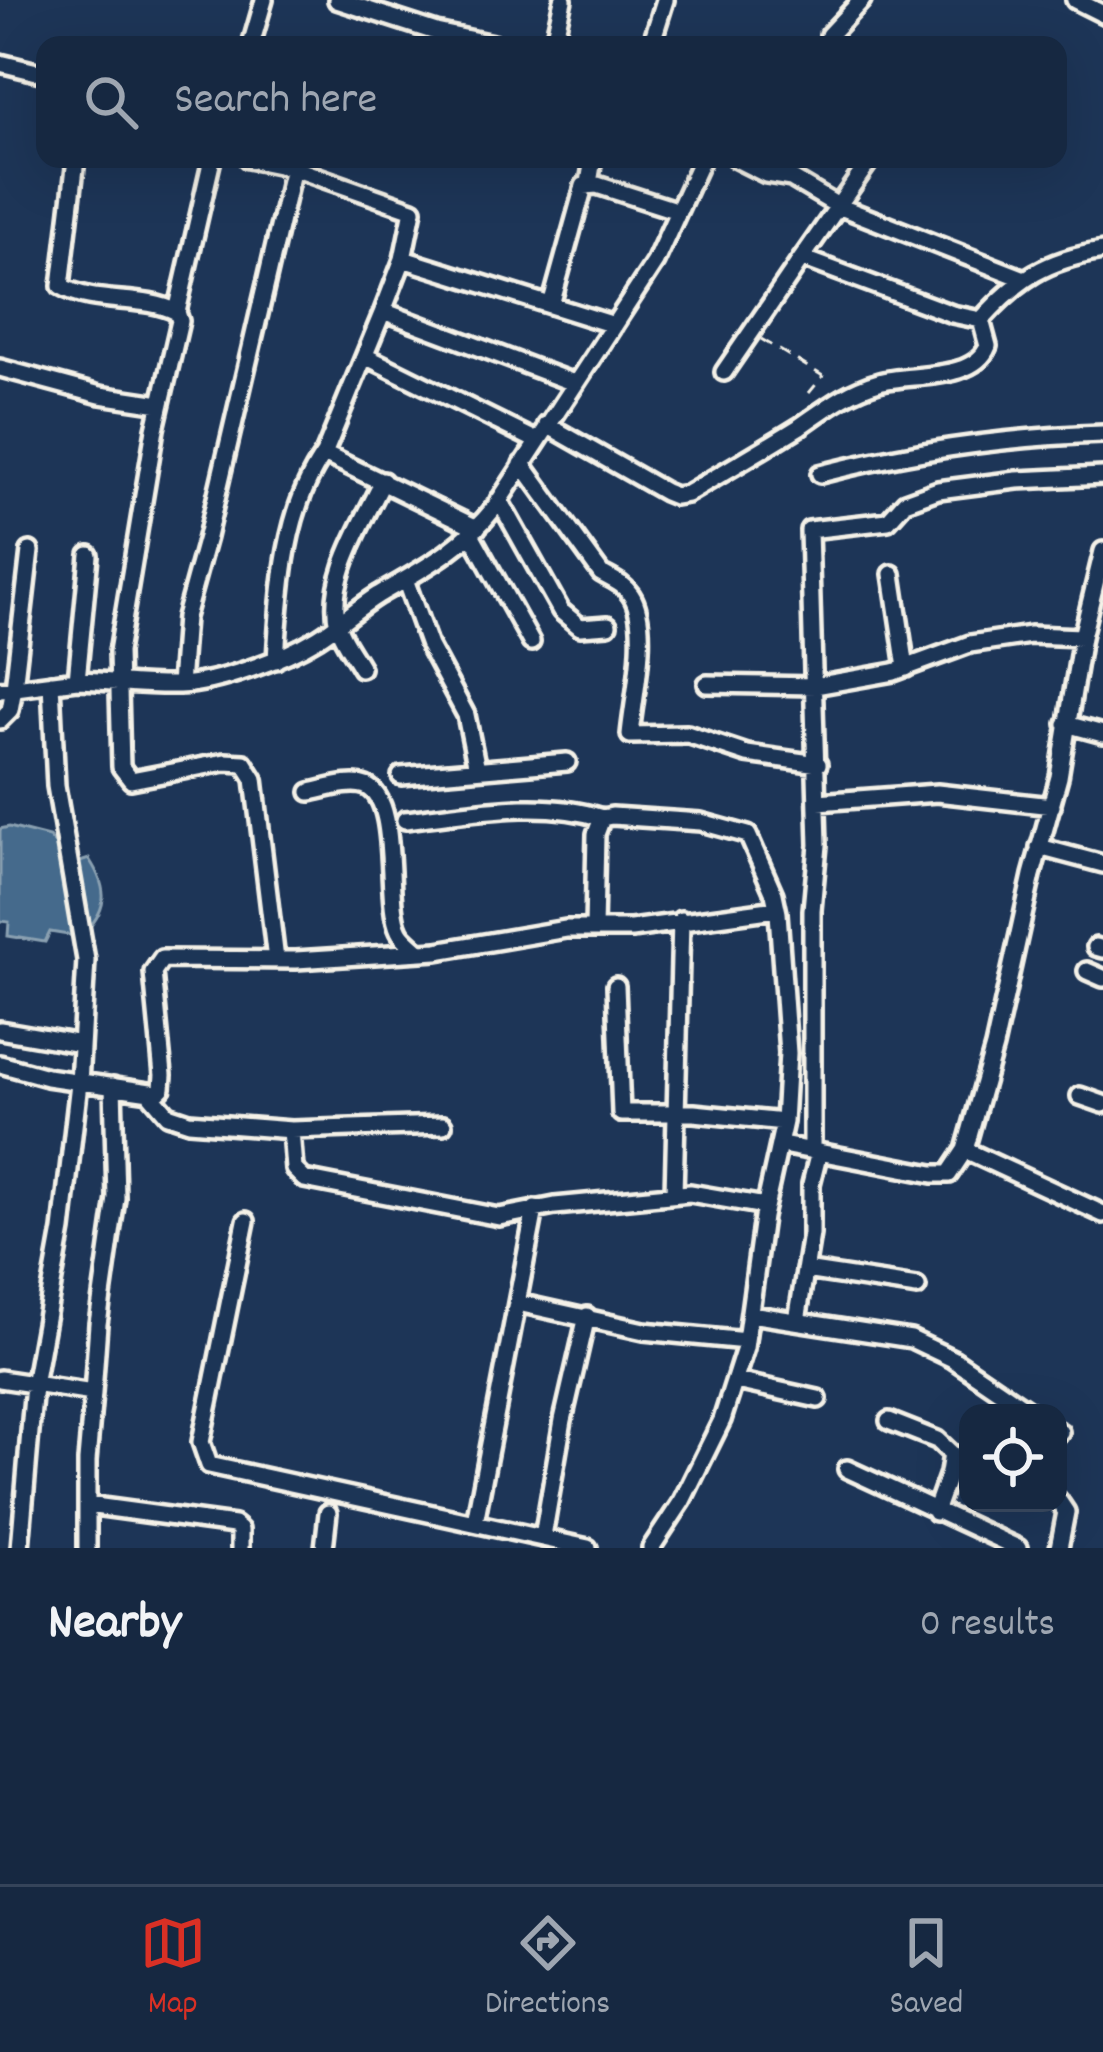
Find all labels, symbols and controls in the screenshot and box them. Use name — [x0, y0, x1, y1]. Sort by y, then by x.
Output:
search box — [36, 36, 1067, 168]
icon: search — [78, 69, 144, 135]
text: Search here — [174, 70, 377, 134]
map controls — [959, 1404, 1067, 1512]
button: locate — [959, 1404, 1067, 1512]
text: Nearby — [48, 1590, 181, 1662]
text: 0 results — [920, 1599, 1055, 1654]
tab: Map — [140, 1910, 206, 2029]
tab: Directions — [485, 1910, 610, 2029]
tab: Saved — [890, 1910, 963, 2029]

